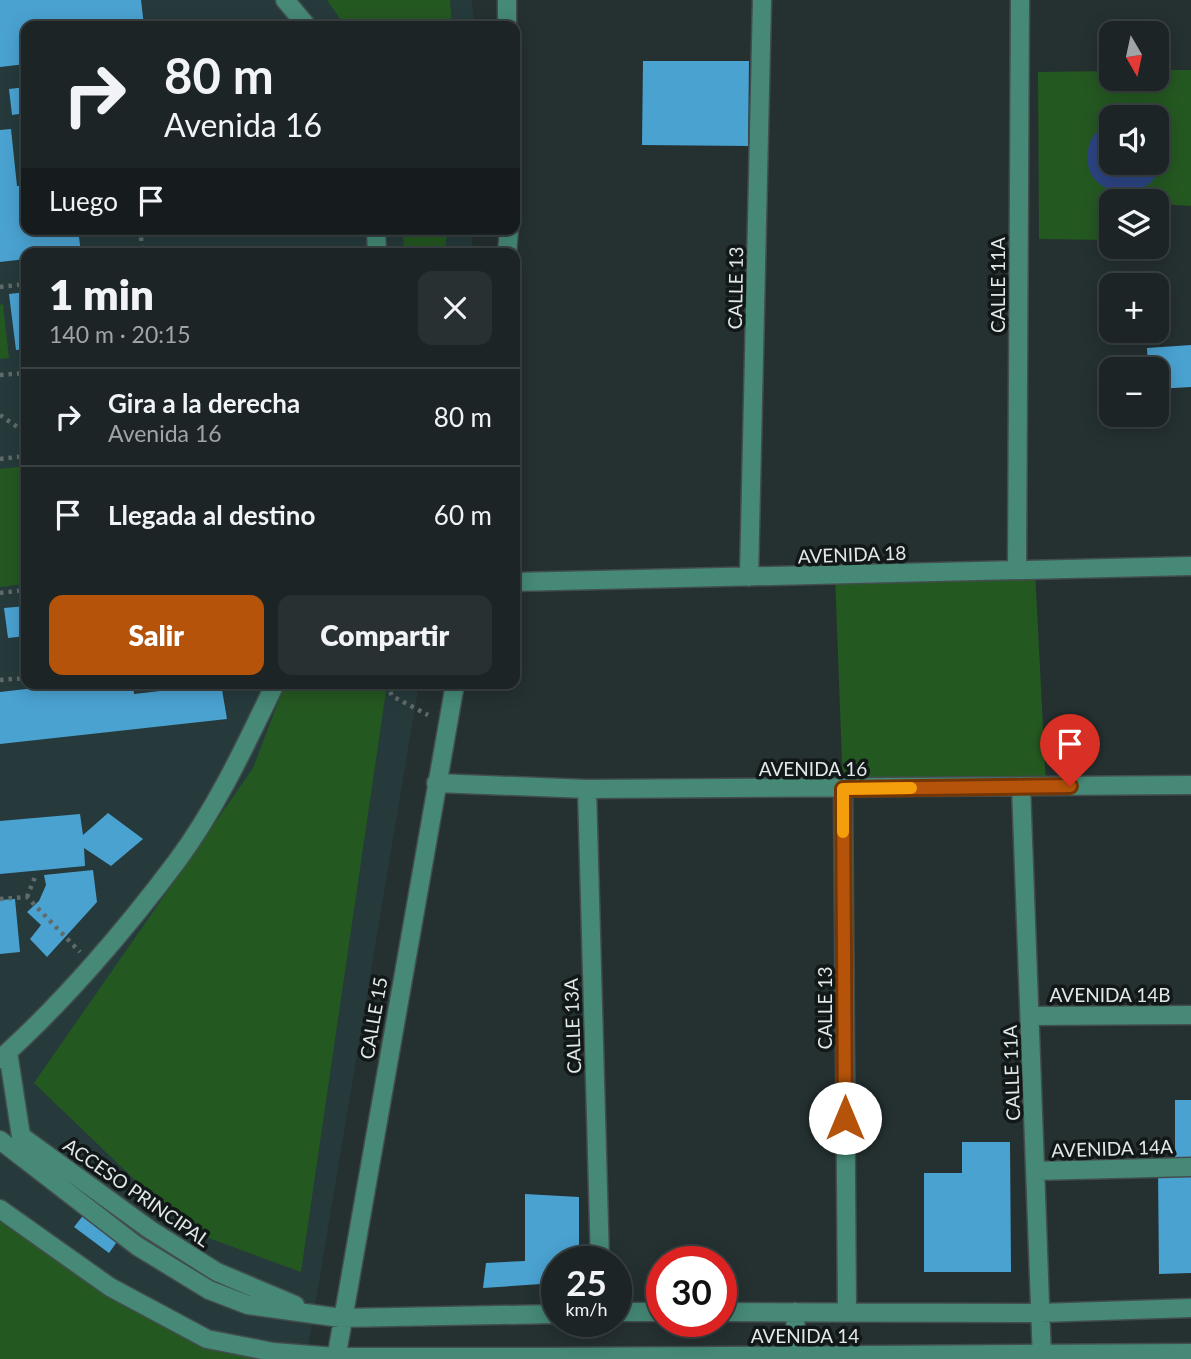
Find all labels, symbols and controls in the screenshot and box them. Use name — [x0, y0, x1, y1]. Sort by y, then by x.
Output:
north arrow — [1099, 21, 1169, 91]
map controls — [1099, 21, 1169, 427]
text: 80 m — [164, 46, 274, 104]
icon: right — [49, 49, 140, 140]
text: Avenida 16 — [164, 105, 322, 144]
button: sound — [1099, 105, 1169, 175]
icon: arrive — [132, 182, 170, 220]
text: Luego — [49, 185, 118, 217]
button: layers — [1099, 189, 1169, 259]
street label: CALLE 11A — [986, 237, 1009, 333]
street label: CALLE 13 — [723, 246, 747, 330]
text: 1 min — [49, 269, 154, 319]
button: close — [418, 271, 492, 345]
button: + — [1099, 273, 1169, 343]
text: 140 m · 20:15 — [49, 320, 191, 348]
button: − — [1099, 357, 1169, 427]
text: Gira a la derecha — [108, 387, 300, 419]
icon: right — [49, 398, 87, 436]
text: 80 m — [434, 401, 492, 433]
text: Avenida 16 — [108, 419, 222, 447]
icon: arrive — [49, 496, 87, 534]
text: Llegada al destino — [108, 499, 315, 531]
text: 60 m — [434, 499, 492, 531]
street label: AVENIDA 18 — [797, 541, 907, 567]
button: Salir — [49, 595, 264, 675]
button: Compartir — [278, 595, 492, 675]
pin — [1040, 714, 1100, 786]
icon: arrive — [1051, 725, 1089, 763]
street label: AVENIDA 16 — [759, 757, 867, 780]
street label: CALLE 13 — [813, 967, 836, 1049]
street label: CALLE 15 — [354, 975, 392, 1061]
street label: CALLE 13A — [559, 978, 585, 1074]
street label: AVENIDA 14B — [1050, 983, 1171, 1006]
street label: CALLE 11A — [998, 1025, 1024, 1121]
position arrow — [808, 1081, 882, 1155]
street label: ACCESO PRINCIPAL — [59, 1133, 215, 1251]
street label: AVENIDA 14A — [1051, 1134, 1173, 1162]
speed limit sign: 30 — [646, 1246, 737, 1337]
text: 25 — [566, 1261, 607, 1303]
text: km/h — [565, 1298, 608, 1320]
street label: AVENIDA 14 — [751, 1324, 859, 1347]

